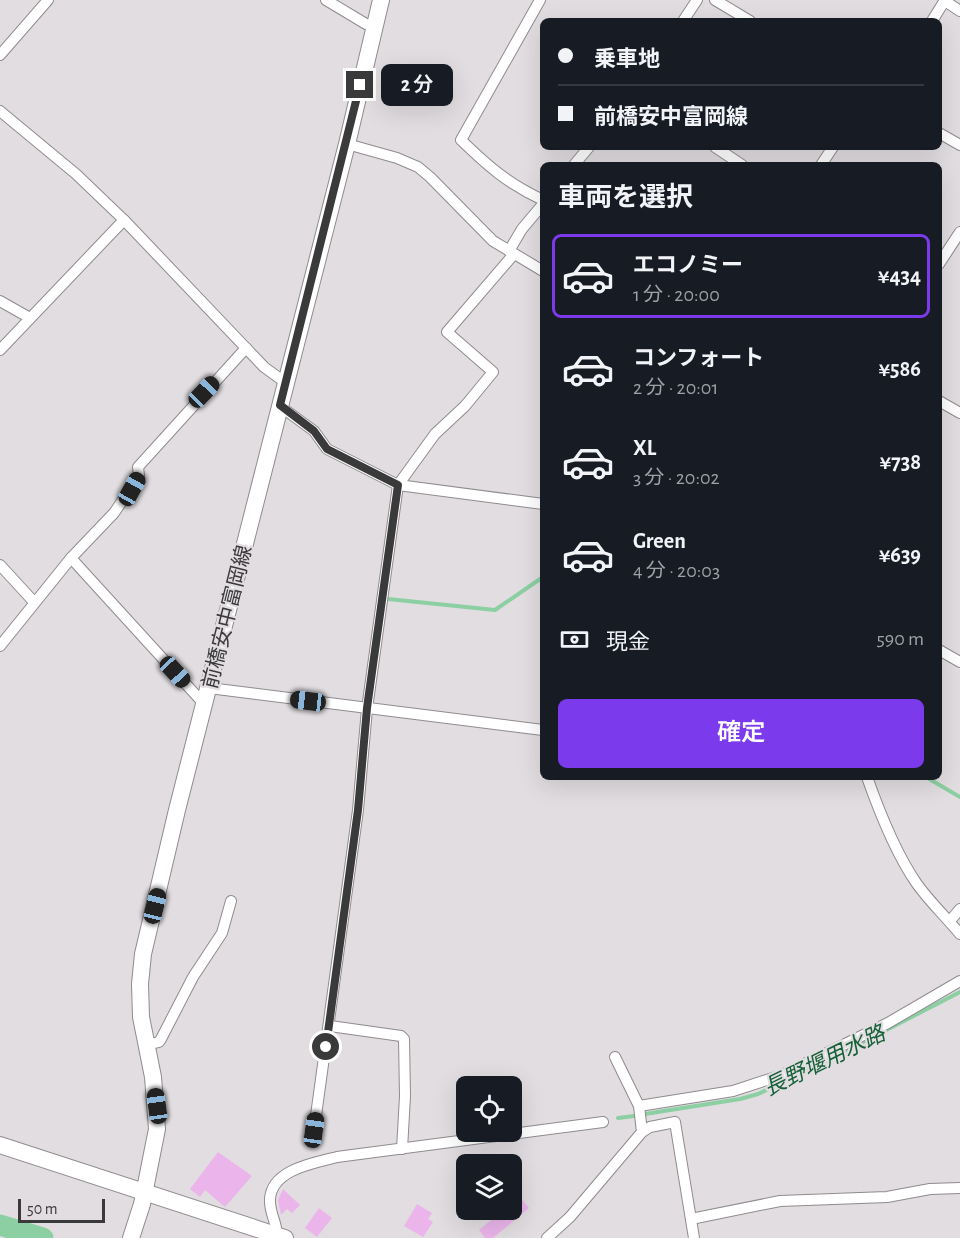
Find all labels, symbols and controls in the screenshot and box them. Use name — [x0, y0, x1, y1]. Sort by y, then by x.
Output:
text: 乗車地 — [594, 48, 660, 70]
callout: 2 分 — [381, 64, 453, 106]
route end — [346, 71, 373, 98]
text: 2 分 — [401, 75, 433, 95]
text: 前橋安中富岡線 — [594, 106, 748, 128]
text: 車両を選択 — [558, 184, 693, 211]
icon: car — [561, 249, 615, 303]
text: エコノミー — [633, 254, 743, 276]
text: ¥434 — [878, 265, 921, 287]
text: 1 分 · 20:00 — [633, 285, 720, 305]
icon: car — [561, 342, 615, 396]
text: コンフォート — [633, 347, 764, 369]
text: ¥586 — [878, 358, 921, 380]
car — [185, 373, 223, 411]
text: 2 分 · 20:01 — [633, 378, 718, 398]
icon: car — [561, 435, 615, 489]
text: XL — [633, 437, 656, 459]
text: ¥738 — [880, 451, 921, 473]
text: 3 分 · 20:02 — [633, 468, 720, 488]
car — [115, 469, 149, 509]
icon: car — [561, 528, 615, 582]
text: Green — [633, 530, 686, 552]
street label: 前橋安中富岡線 — [199, 543, 255, 691]
text: ¥639 — [879, 544, 921, 566]
text: 4 分 · 20:03 — [633, 561, 720, 581]
icon: cash — [558, 623, 591, 656]
text: 590 m — [876, 629, 924, 649]
text: 現金 — [606, 631, 650, 653]
car — [156, 653, 194, 691]
car — [289, 690, 327, 712]
button: 確定 — [558, 699, 924, 768]
car — [142, 886, 168, 926]
water label: 長野堰用水路 — [760, 1020, 890, 1100]
route start — [312, 1033, 339, 1060]
map controls — [456, 1076, 522, 1220]
button: locate — [456, 1076, 522, 1142]
car — [146, 1087, 168, 1125]
car — [303, 1111, 325, 1149]
button: layers — [456, 1154, 522, 1220]
scale bar — [18, 1196, 105, 1224]
text: 50 m — [27, 1201, 58, 1217]

